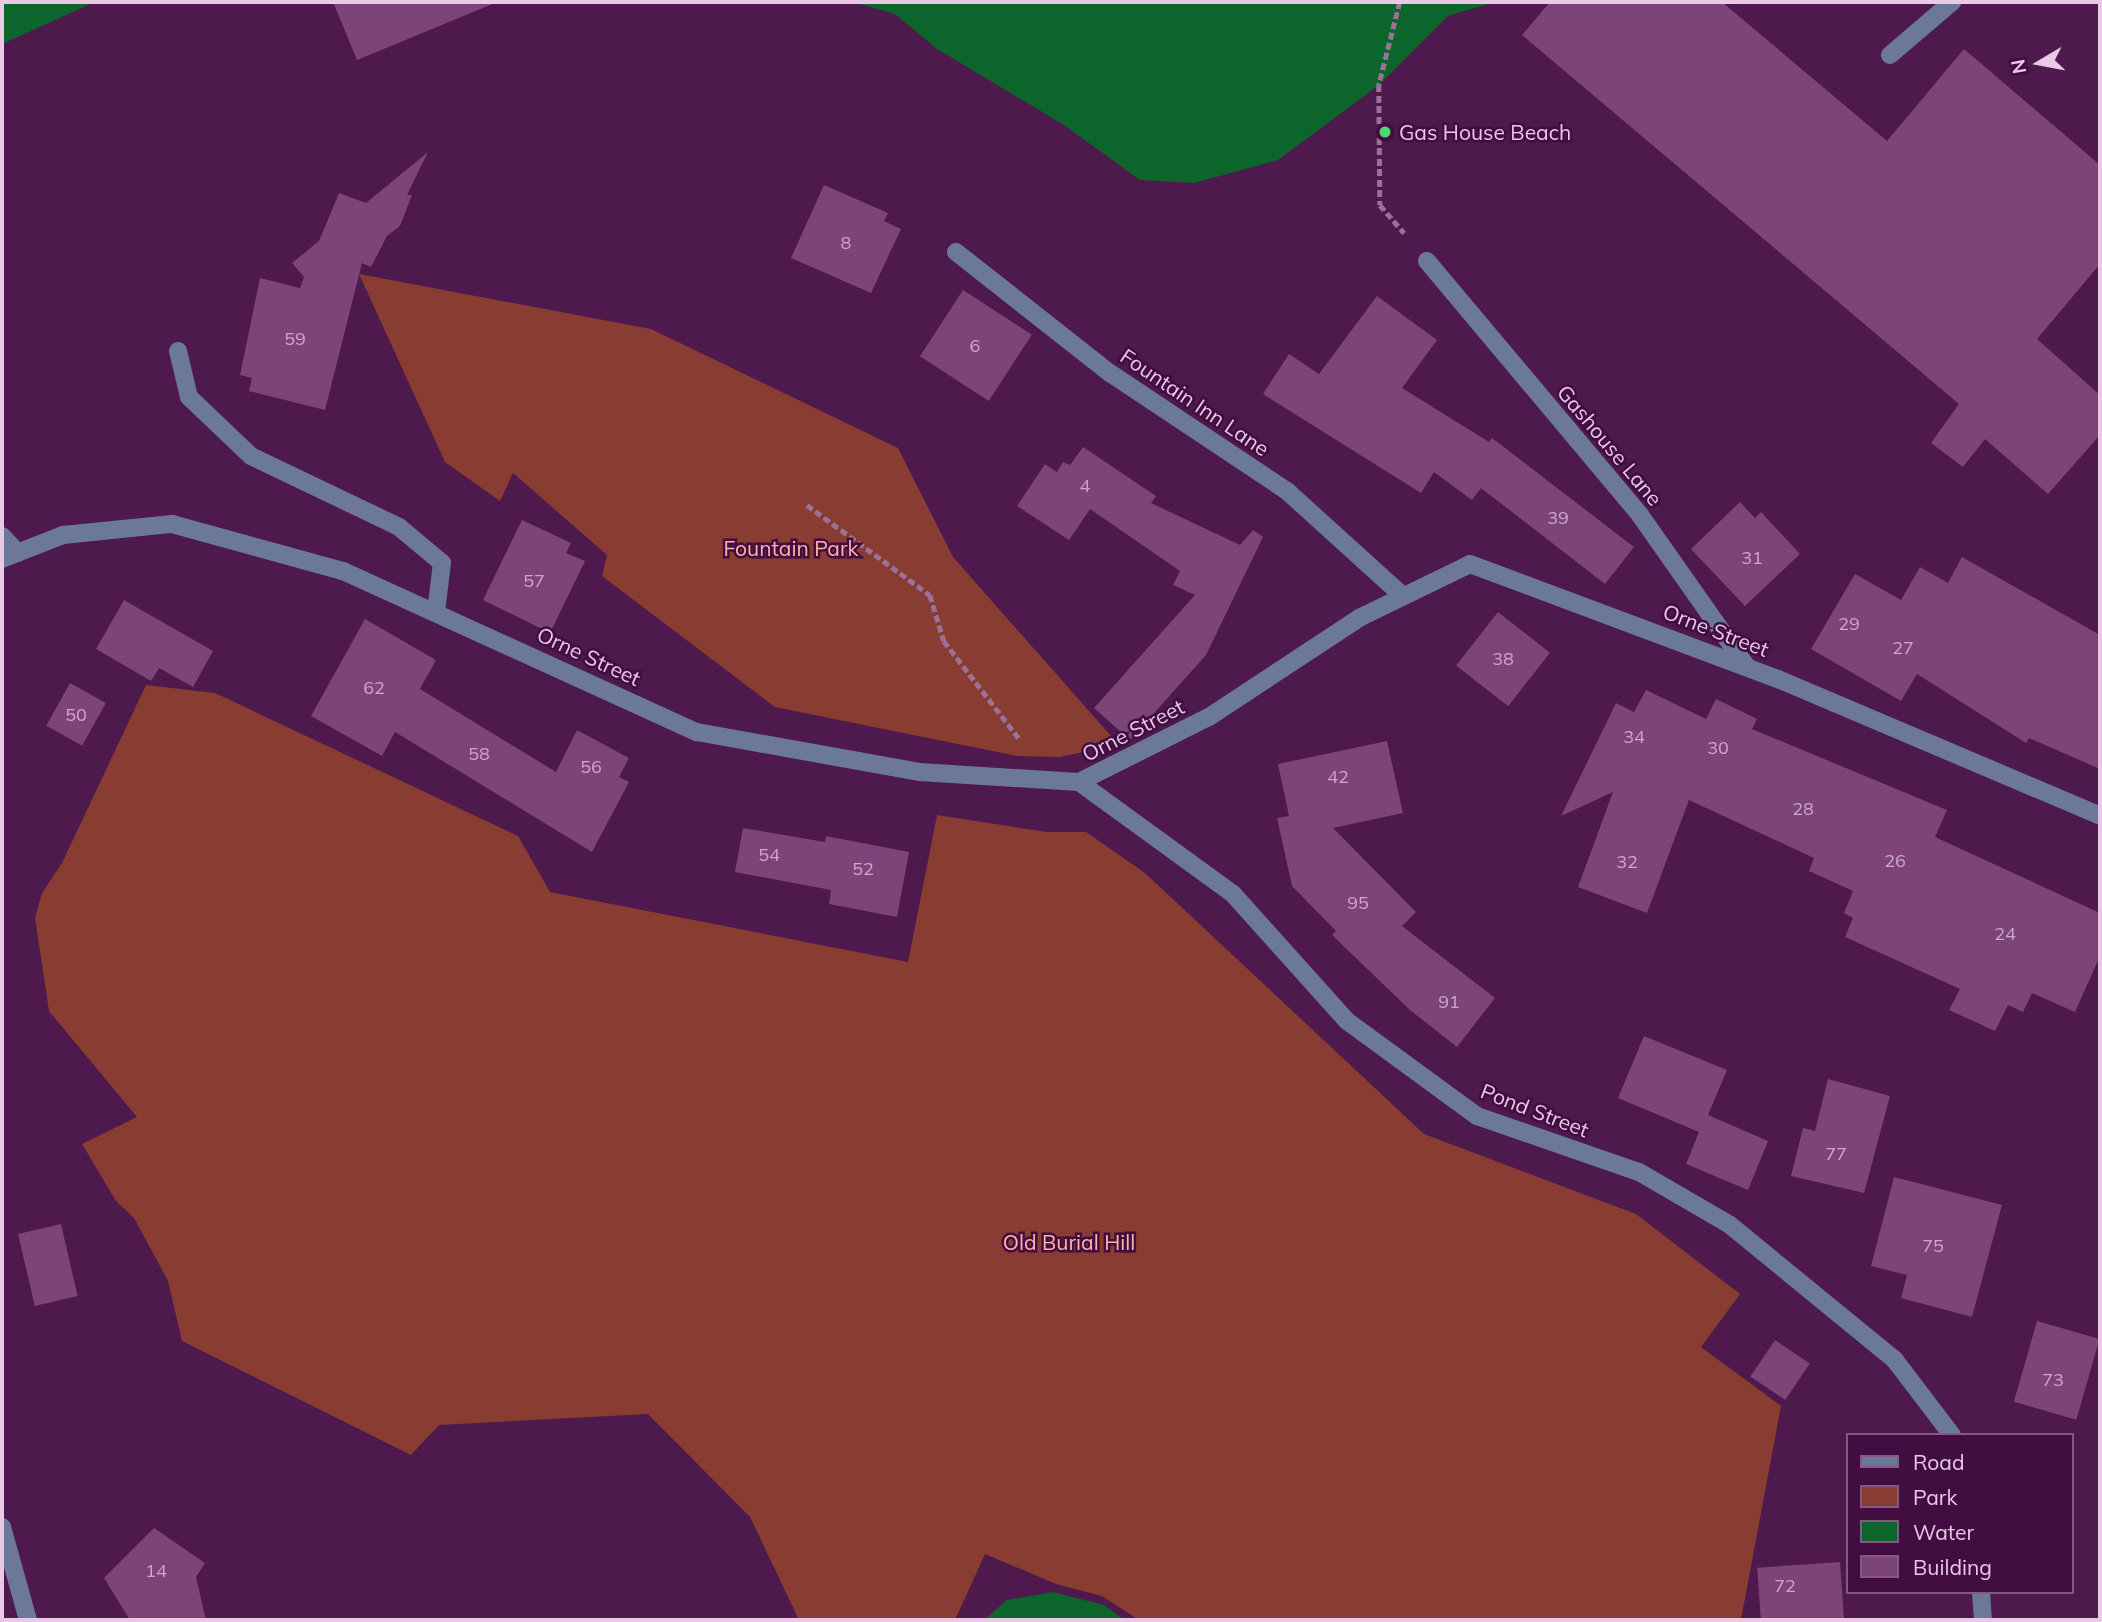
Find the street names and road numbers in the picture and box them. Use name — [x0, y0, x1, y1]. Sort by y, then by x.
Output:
street label: Fountain Inn Lane — [1116, 343, 1274, 461]
street label: Gashouse Lane — [1552, 379, 1668, 511]
street label: Orne Street — [1660, 598, 1772, 662]
street label: Orne Street — [533, 621, 645, 691]
street label: Orne Street — [1078, 694, 1188, 766]
street label: Pond Street — [1477, 1078, 1593, 1142]

